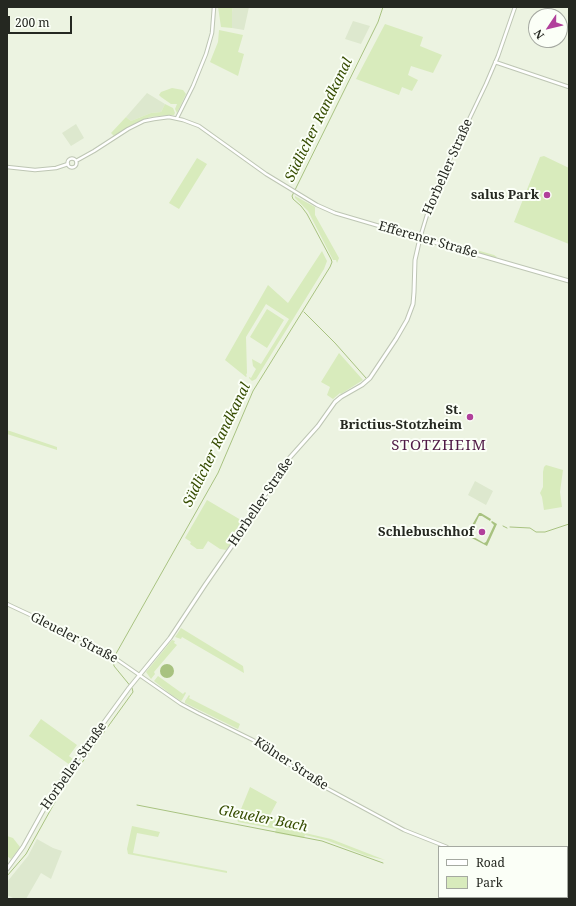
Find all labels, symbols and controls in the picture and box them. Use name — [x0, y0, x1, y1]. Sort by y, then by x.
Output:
scale bar — [10, 8, 74, 34]
north arrow — [528, 8, 568, 48]
text: 200 m — [15, 14, 50, 31]
text: N — [530, 27, 547, 42]
water label: Südlicher Randkanal — [282, 55, 356, 185]
street label: Horbeller Straße — [420, 117, 476, 217]
place label: salus Park — [471, 187, 539, 203]
marker: salus Park — [542, 190, 552, 200]
street label: Efferener Straße — [377, 218, 479, 262]
water label: Südlicher Randkanal — [180, 380, 254, 510]
place label: St. Brictius-Stotzheim — [340, 402, 462, 433]
marker: St. Brictius-Stotzheim — [465, 412, 475, 422]
district label: STOTZHEIM — [391, 437, 487, 455]
street label: Horbeller Straße — [226, 455, 296, 549]
place label: Schlebuschhof — [378, 524, 474, 540]
marker: Schlebuschhof — [477, 527, 487, 537]
street label: Gleueler Straße — [28, 609, 120, 667]
street label: Horbeller Straße — [38, 719, 110, 813]
street label: Kölner Straße — [251, 734, 331, 794]
water label: Gleueler Bach — [217, 802, 309, 836]
legend — [438, 846, 568, 898]
text: Road — [476, 854, 505, 871]
text: Park — [476, 874, 503, 891]

